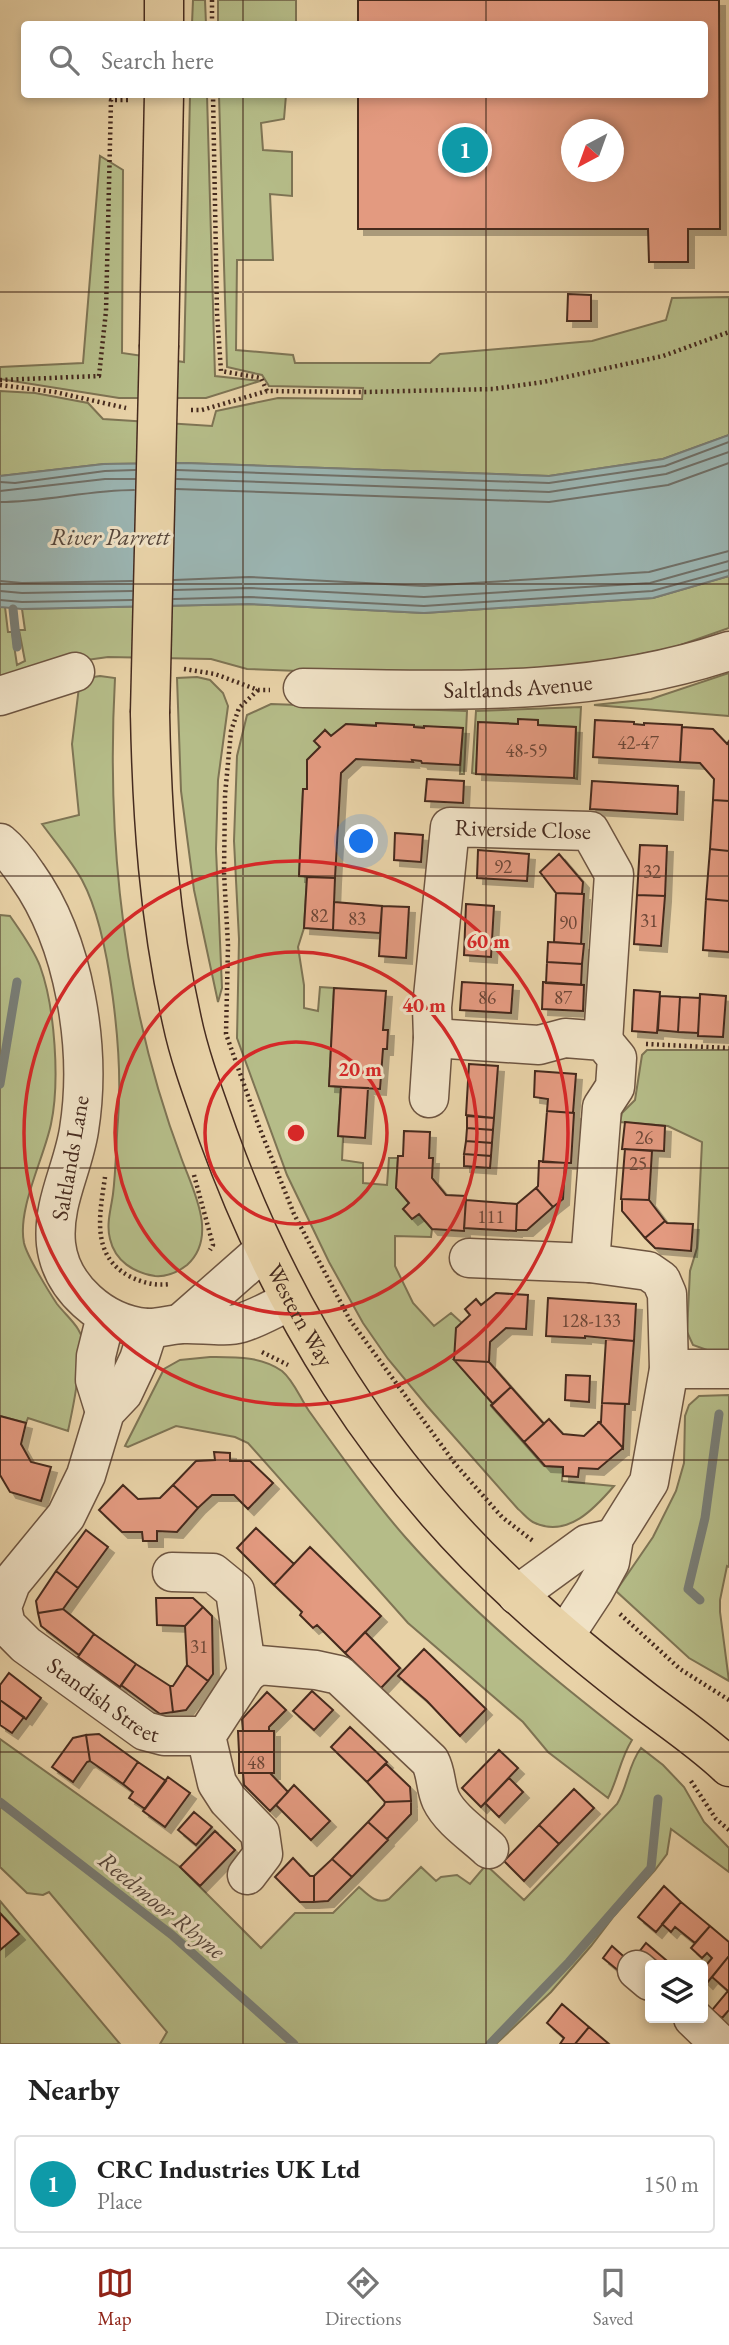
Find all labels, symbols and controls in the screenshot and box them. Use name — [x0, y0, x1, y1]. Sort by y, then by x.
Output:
search box — [21, 21, 708, 98]
icon: search — [45, 41, 83, 79]
text: Search here — [101, 43, 214, 77]
north arrow — [561, 119, 624, 182]
pin: 1 — [442, 124, 488, 176]
water label: River Parrett — [50, 521, 171, 552]
street label: Saltlands Avenue — [443, 667, 594, 705]
house number: 42-47 — [617, 730, 660, 755]
house number: 48-59 — [505, 738, 547, 763]
street label: Riverside Close — [454, 812, 591, 846]
your location — [344, 824, 378, 858]
house number: 92 — [494, 854, 512, 879]
house number: 32 — [643, 859, 661, 884]
house number: 82 — [310, 903, 328, 928]
house number: 83 — [348, 906, 366, 931]
house number: 31 — [640, 908, 658, 933]
house number: 90 — [559, 910, 577, 935]
text: 60 m — [466, 927, 510, 954]
house number: 86 — [478, 985, 496, 1010]
house number: 87 — [554, 985, 573, 1010]
text: 40 m — [402, 991, 446, 1018]
text: 20 m — [338, 1055, 382, 1082]
street label: Saltlands Lane — [44, 1093, 96, 1223]
centre of rings — [284, 1121, 308, 1145]
house number: 26 — [635, 1125, 653, 1150]
house number: 25 — [629, 1151, 647, 1176]
house number: 111 — [477, 1204, 505, 1229]
street label: Western Way — [260, 1258, 341, 1373]
house number: 128-133 — [561, 1308, 621, 1333]
house number: 31 — [190, 1634, 208, 1659]
street label: Standish Street — [41, 1650, 163, 1749]
house number: 48 — [247, 1750, 265, 1775]
water label: Reedmoor Rhyne — [92, 1844, 233, 1966]
map controls — [645, 1960, 708, 2023]
button: layers — [645, 1960, 708, 2023]
text: Nearby — [28, 2070, 120, 2109]
text: CRC Industries UK Ltd — [97, 2152, 360, 2186]
text: 1 — [47, 2169, 59, 2199]
text: 150 m — [643, 2169, 699, 2199]
text: Place — [97, 2186, 142, 2216]
tab: Map — [96, 2264, 134, 2331]
tab: Directions — [325, 2264, 401, 2331]
tab: Saved — [593, 2264, 633, 2331]

